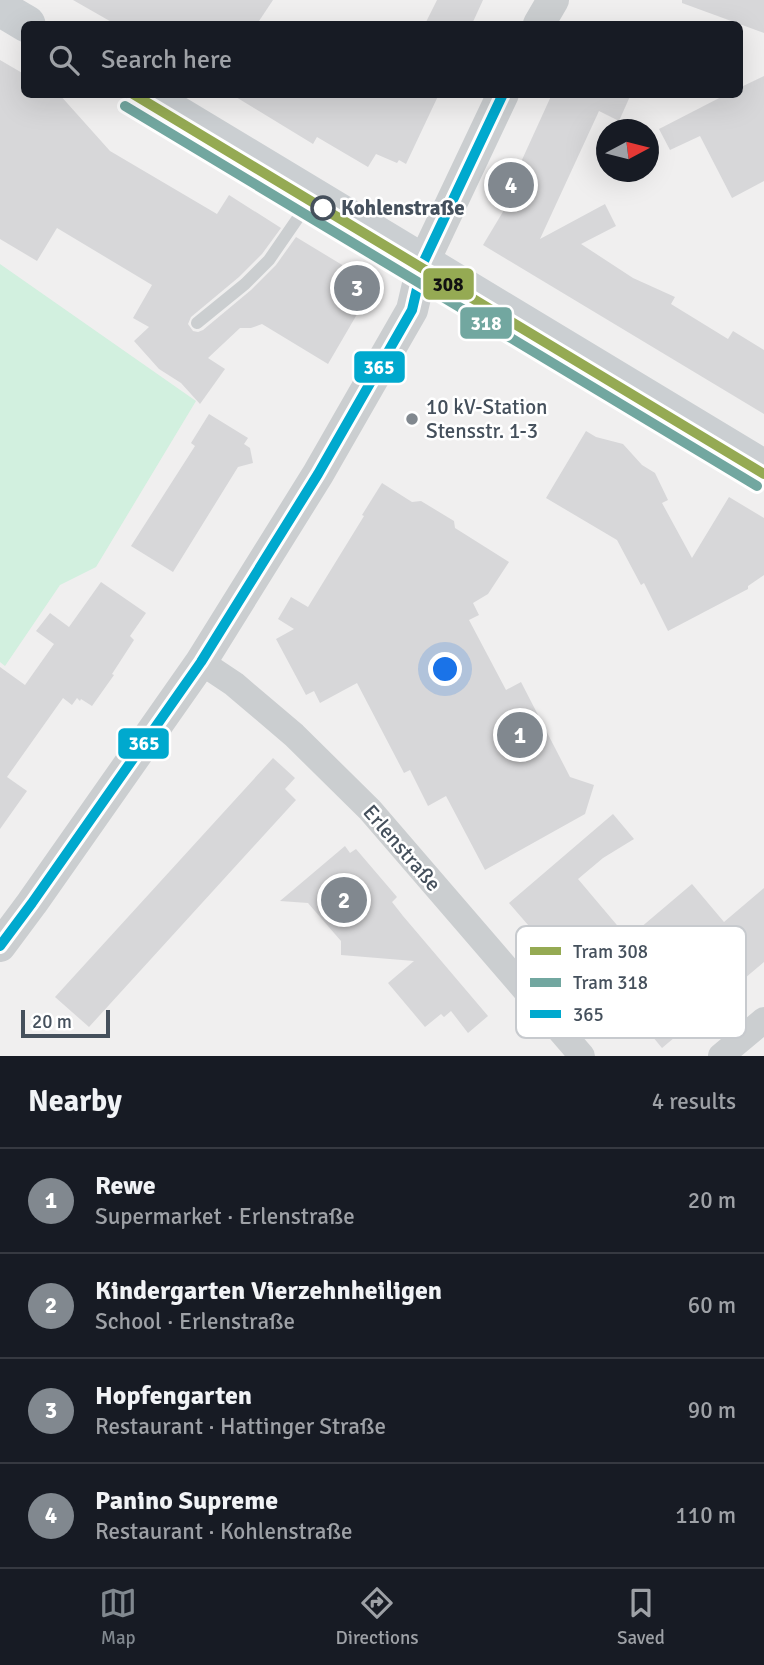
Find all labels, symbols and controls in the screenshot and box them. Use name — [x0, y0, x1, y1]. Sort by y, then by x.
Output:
search box — [21, 21, 743, 98]
icon: search — [45, 41, 83, 79]
text: Search here — [101, 44, 232, 76]
north arrow — [596, 119, 659, 182]
pin: 4 — [488, 159, 534, 211]
place label: Kohlenstraße — [341, 195, 465, 221]
marker: Kohlenstraße — [311, 196, 335, 220]
pin: 3 — [334, 262, 380, 314]
line badge: 308 — [422, 267, 475, 301]
text: 308 — [433, 273, 463, 297]
line badge: 318 — [459, 306, 513, 340]
text: 318 — [471, 312, 501, 336]
line badge: 365 — [353, 350, 406, 384]
text: 365 — [364, 356, 394, 380]
place label: 10 kV-Station Stensstr. 1-3 — [426, 394, 548, 444]
marker: 10 kV-Station Stensstr. 1-3 — [404, 411, 420, 427]
your location — [428, 652, 462, 686]
pin: 1 — [497, 709, 543, 761]
line badge: 365 — [117, 727, 170, 760]
text: 365 — [129, 732, 159, 756]
street label: Erlenstraße — [357, 799, 447, 897]
pin: 2 — [321, 874, 367, 926]
legend — [516, 926, 746, 1038]
text: Tram 308 — [573, 940, 648, 964]
text: Tram 318 — [573, 971, 648, 995]
text: 365 — [573, 1003, 604, 1027]
scale bar — [21, 1007, 110, 1039]
text: 20 m — [32, 1010, 72, 1034]
text: Nearby — [28, 1083, 122, 1120]
text: 4 results — [652, 1087, 736, 1116]
text: Rewe — [95, 1170, 156, 1202]
text: 1 — [45, 1186, 57, 1215]
text: 20 m — [688, 1186, 736, 1215]
text: Supermarket · Erlenstraße — [95, 1202, 355, 1231]
text: Kindergarten Vierzehnheiligen — [95, 1275, 442, 1307]
text: 2 — [45, 1291, 57, 1320]
text: 60 m — [688, 1291, 736, 1320]
text: School · Erlenstraße — [95, 1307, 295, 1336]
text: Hopfengarten — [95, 1380, 252, 1412]
text: 3 — [45, 1396, 57, 1425]
text: 90 m — [688, 1396, 736, 1425]
text: Restaurant · Hattinger Straße — [95, 1412, 386, 1441]
text: Panino Supreme — [95, 1485, 278, 1517]
text: 4 — [45, 1501, 57, 1530]
text: 110 m — [675, 1501, 736, 1530]
text: Restaurant · Kohlenstraße — [95, 1517, 352, 1546]
tab: Map — [99, 1584, 137, 1650]
tab: Directions — [336, 1584, 419, 1650]
tab: Saved — [617, 1584, 665, 1650]

